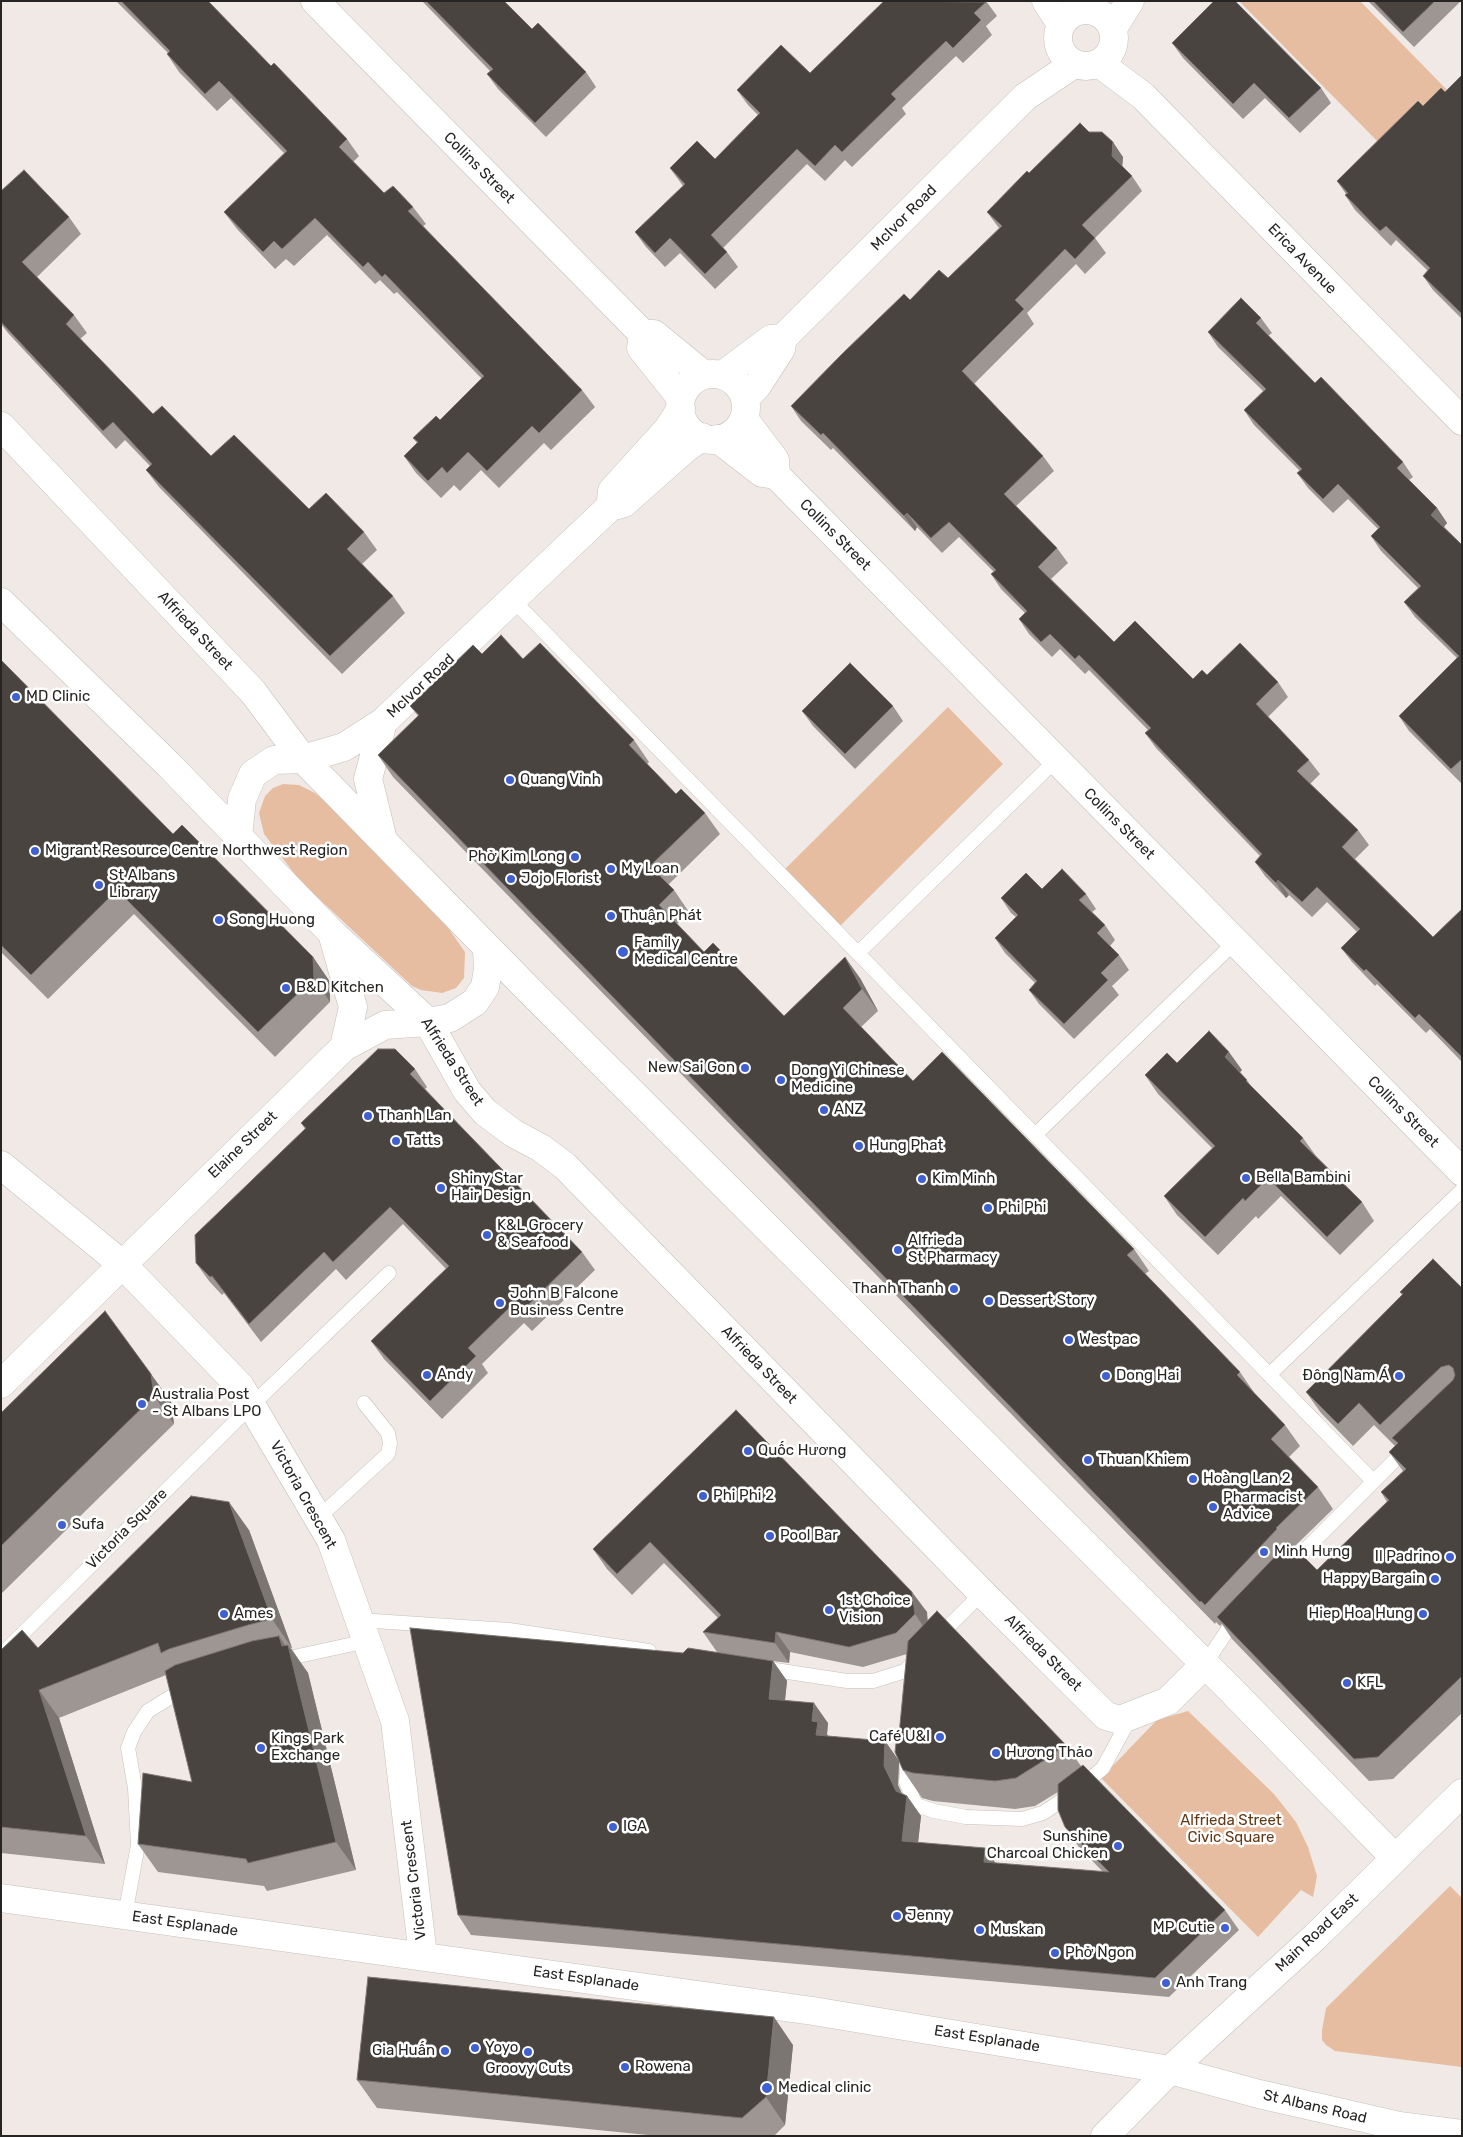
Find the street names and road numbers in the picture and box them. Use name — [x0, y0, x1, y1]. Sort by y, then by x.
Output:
street label: Collins Street — [440, 129, 518, 207]
street label: McIvor Road — [867, 181, 941, 255]
street label: Erica Avenue — [1264, 220, 1340, 298]
street label: Collins Street — [796, 496, 874, 574]
street label: Alfrieda Street — [154, 588, 236, 674]
street label: McIvor Road — [383, 650, 459, 722]
street label: Collins Street — [1080, 785, 1158, 863]
street label: Alfrieda Street — [417, 1015, 487, 1109]
street label: Collins Street — [1364, 1073, 1442, 1151]
street label: Elaine Street — [205, 1108, 281, 1182]
street label: Alfrieda Street — [717, 1322, 801, 1408]
street label: Victoria Crescent — [266, 1438, 340, 1552]
street label: Victoria Square — [83, 1485, 171, 1573]
street label: Alfrieda Street — [1001, 1611, 1085, 1695]
street label: Victoria Crescent — [398, 1819, 430, 1941]
street label: Main Road East — [1272, 1890, 1362, 1976]
street label: East Esplanade — [131, 1908, 239, 1940]
street label: East Esplanade — [532, 1963, 640, 1995]
street label: East Esplanade — [933, 2022, 1041, 2056]
street label: St Albans Road — [1261, 2086, 1369, 2128]

